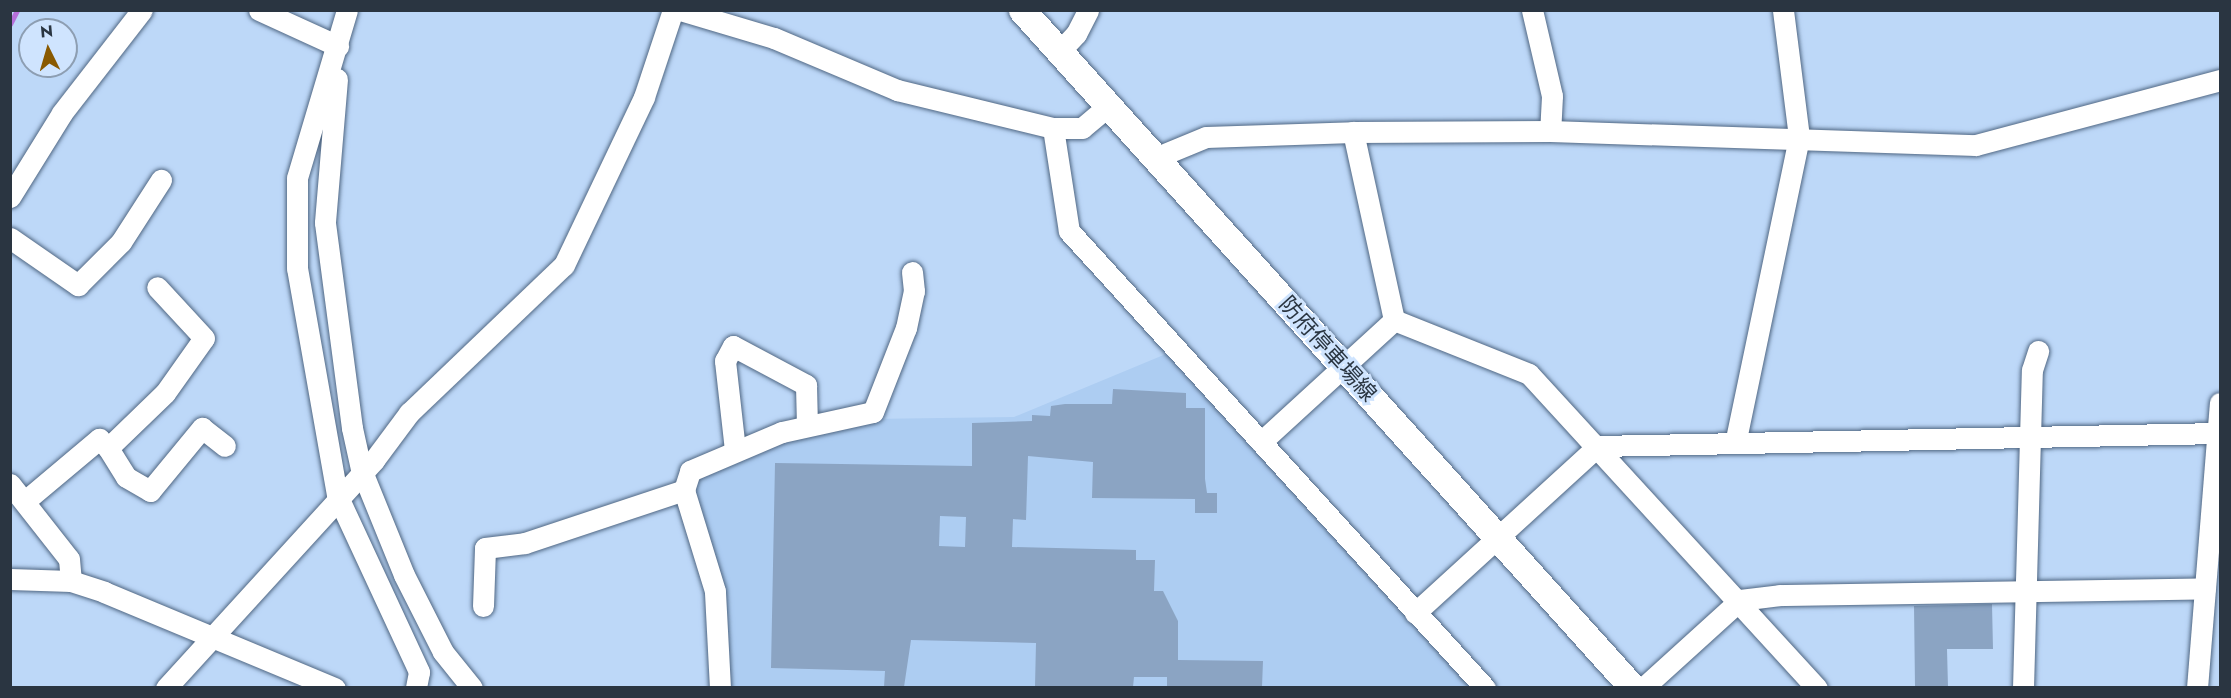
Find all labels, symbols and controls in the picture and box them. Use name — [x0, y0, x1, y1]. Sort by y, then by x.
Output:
north arrow — [18, 18, 78, 78]
text: N — [39, 20, 54, 44]
street label: 防府停車場線 — [1274, 291, 1382, 407]

